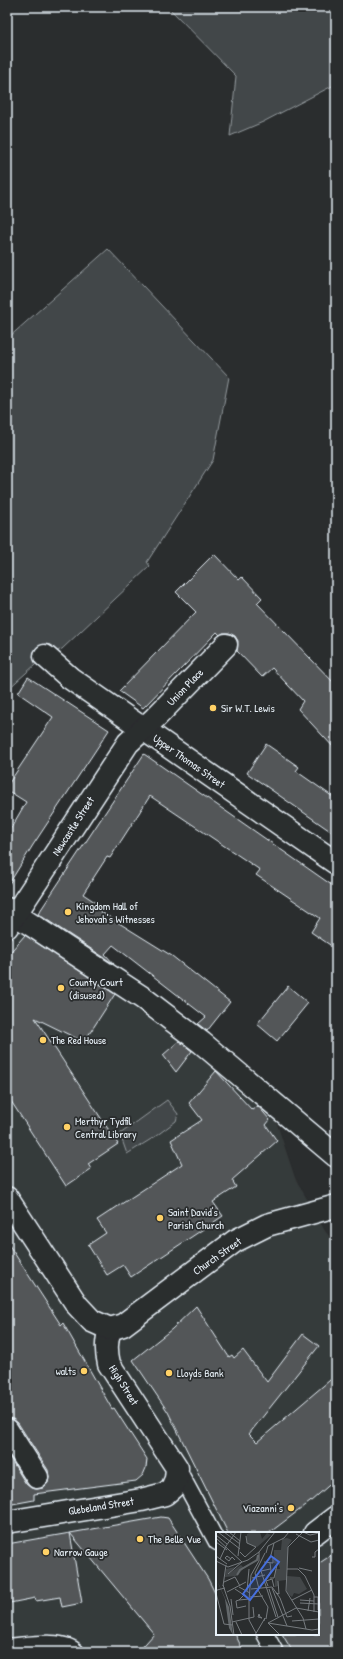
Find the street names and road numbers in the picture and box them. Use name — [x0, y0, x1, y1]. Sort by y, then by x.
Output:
street label: Union Place — [164, 665, 207, 709]
street label: Upper Thomas Street — [150, 731, 228, 791]
street label: Newcastle Street — [49, 794, 97, 858]
street label: Church Street — [190, 1234, 244, 1278]
street label: High Street — [106, 1362, 142, 1408]
street label: Glebeland Street — [67, 1494, 135, 1518]

